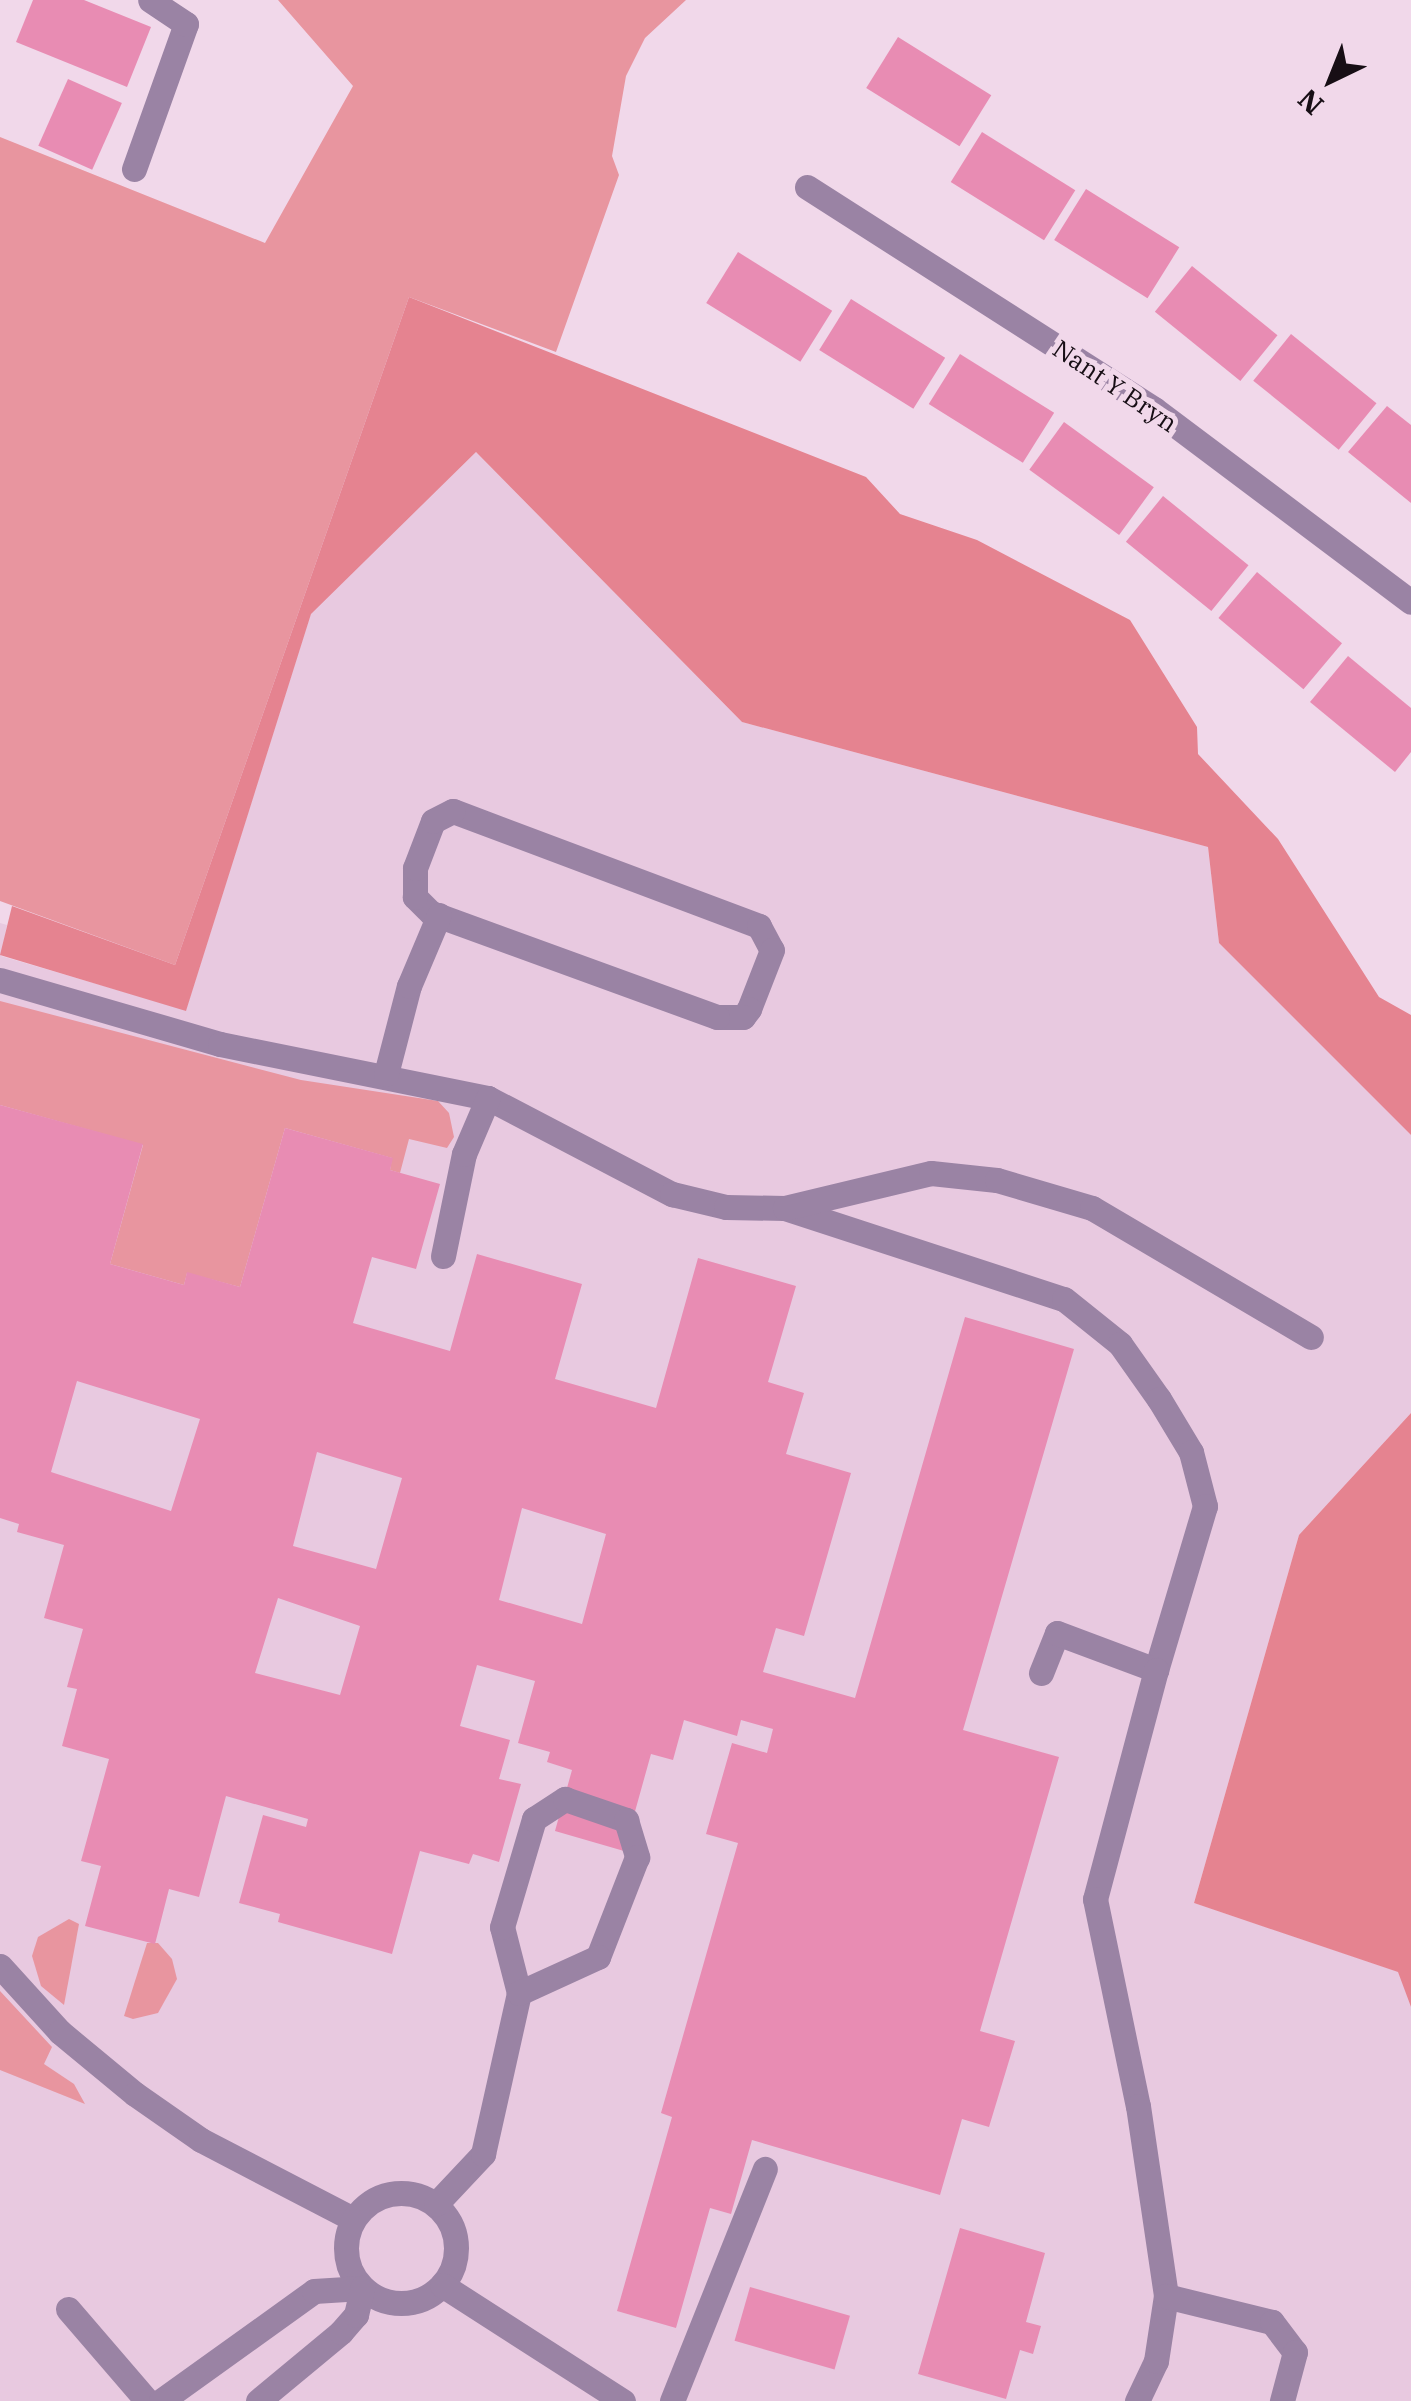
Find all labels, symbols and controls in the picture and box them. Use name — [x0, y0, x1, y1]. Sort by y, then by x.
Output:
north arrow — [1281, 30, 1381, 130]
text: N — [1289, 81, 1331, 123]
street label: Nant Y Bryn — [1047, 334, 1183, 438]

